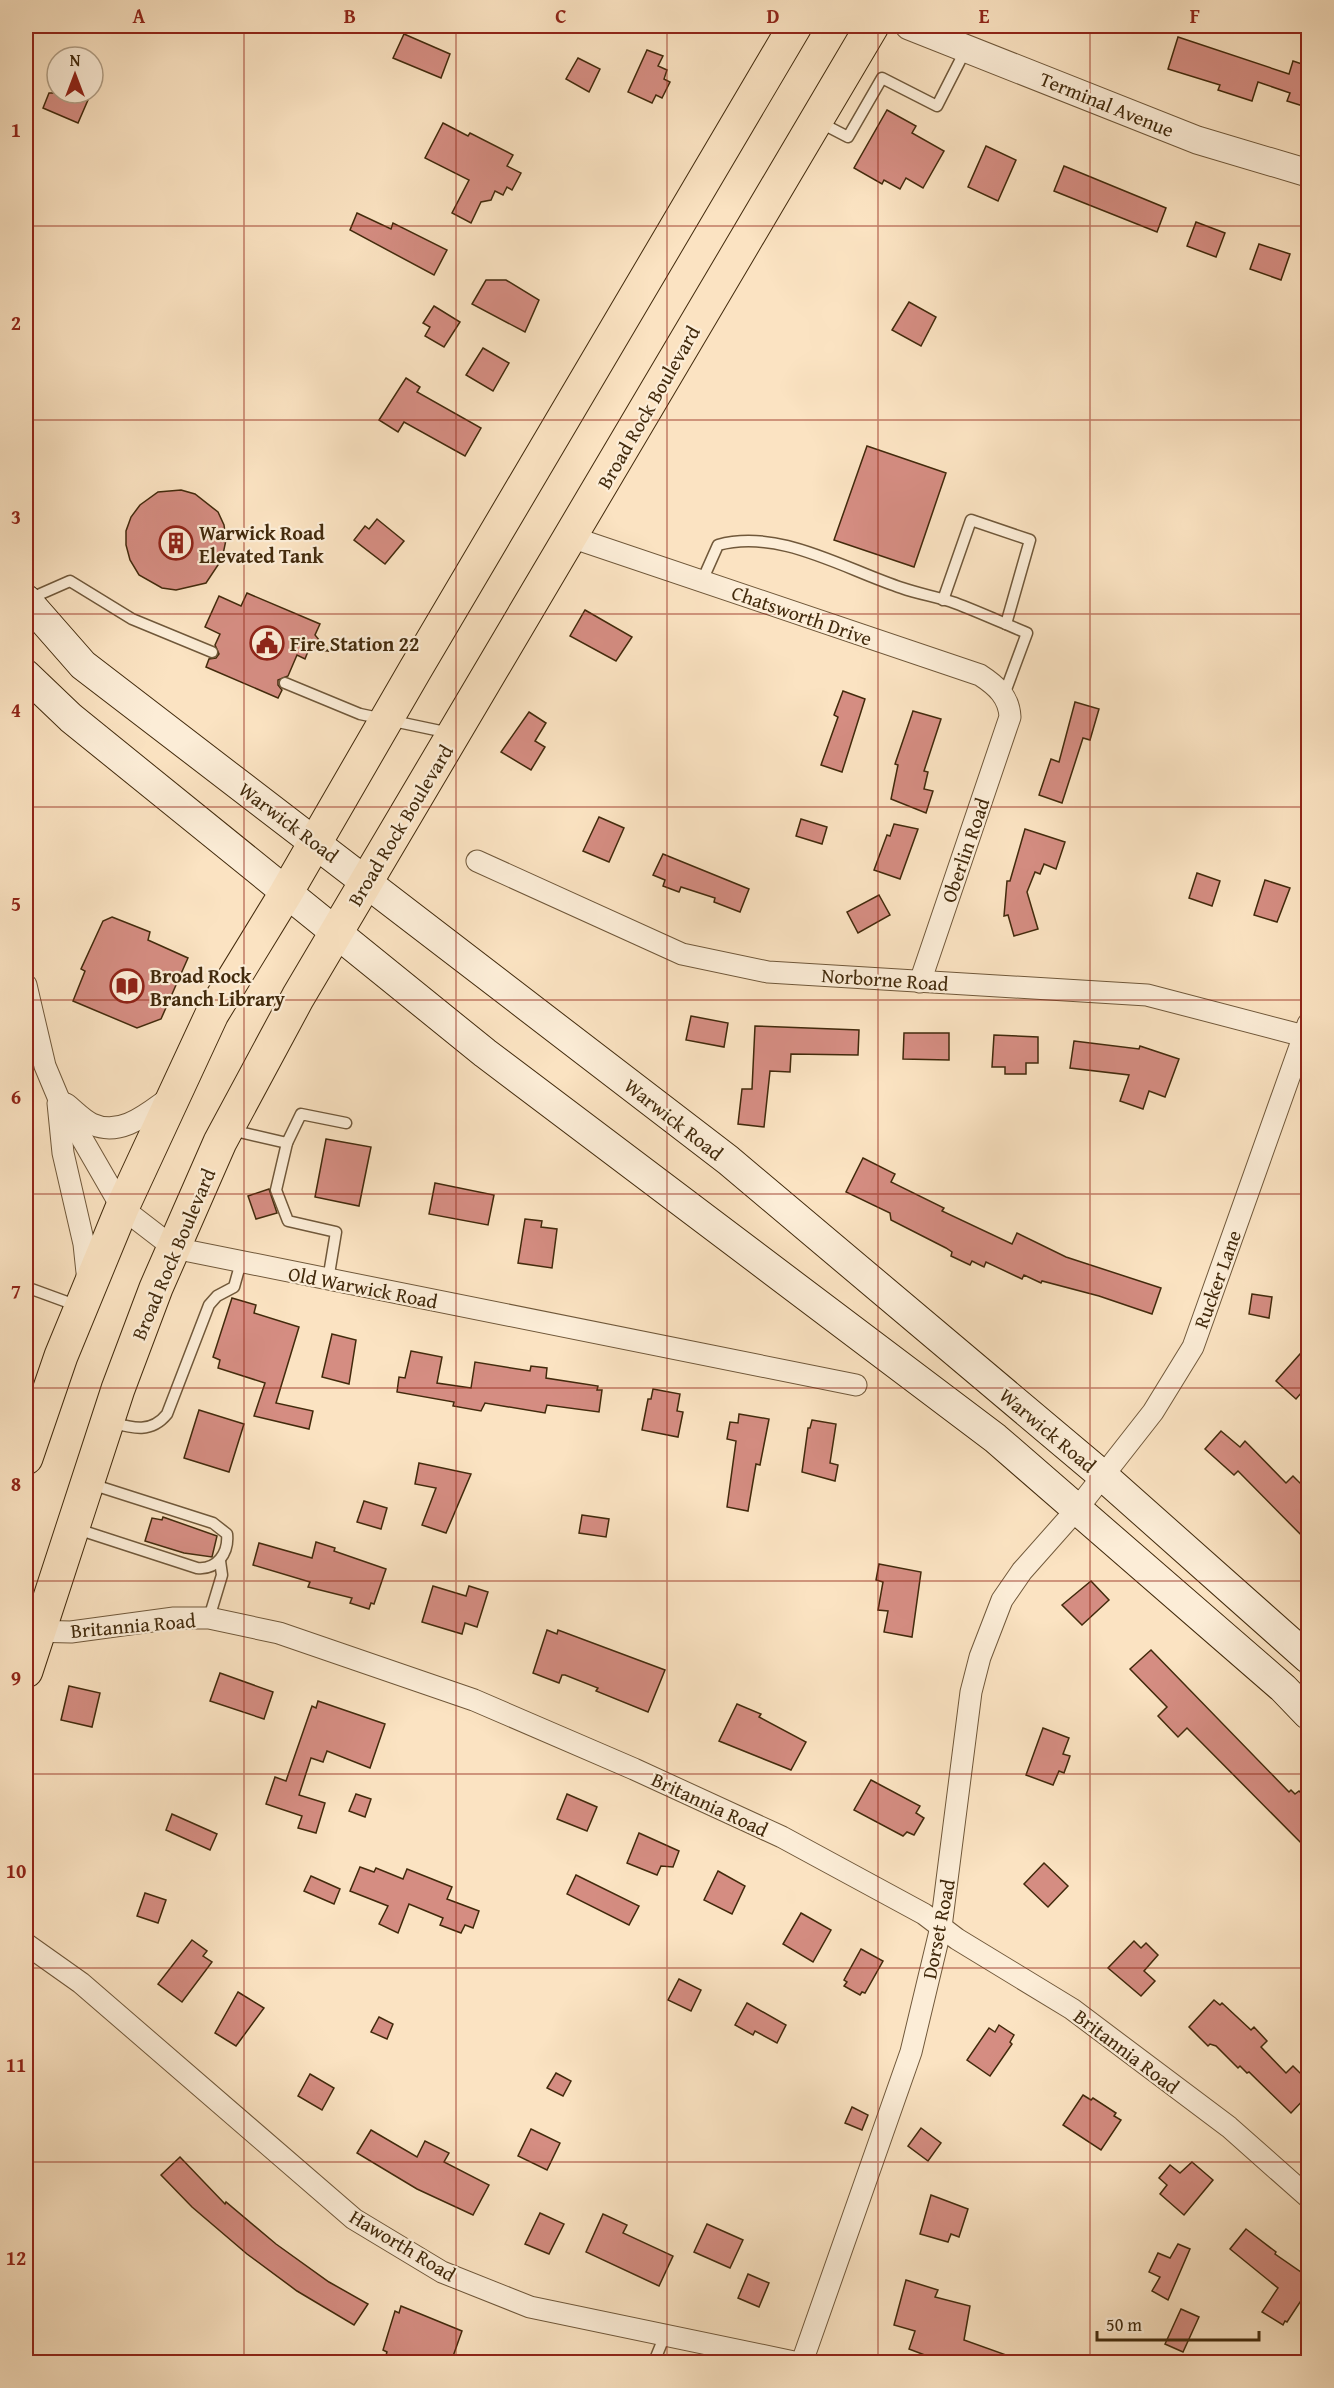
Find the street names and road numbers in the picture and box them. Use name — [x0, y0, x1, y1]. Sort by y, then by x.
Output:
street label: Terminal Avenue — [1036, 64, 1178, 144]
street label: Broad Rock Boulevard — [589, 320, 707, 494]
street label: Chatsworth Drive — [728, 577, 876, 653]
street label: Broad Rock Boulevard — [340, 738, 460, 911]
street label: Warwick Road — [233, 775, 345, 869]
street label: Oberlin Road — [934, 794, 997, 906]
street label: Norborne Road — [821, 960, 950, 998]
street label: Warwick Road — [618, 1071, 730, 1167]
street label: Broad Rock Boulevard — [124, 1163, 222, 1344]
street label: Rucker Lane — [1186, 1226, 1248, 1332]
street label: Old Warwick Road — [286, 1258, 440, 1316]
street label: Warwick Road — [993, 1381, 1103, 1479]
street label: Britannia Road — [69, 1605, 197, 1645]
street label: Britannia Road — [647, 1764, 773, 1844]
street label: Dorset Road — [914, 1876, 962, 1981]
street label: Britannia Road — [1068, 2002, 1186, 2101]
street label: Haworth Road — [344, 2202, 462, 2288]

